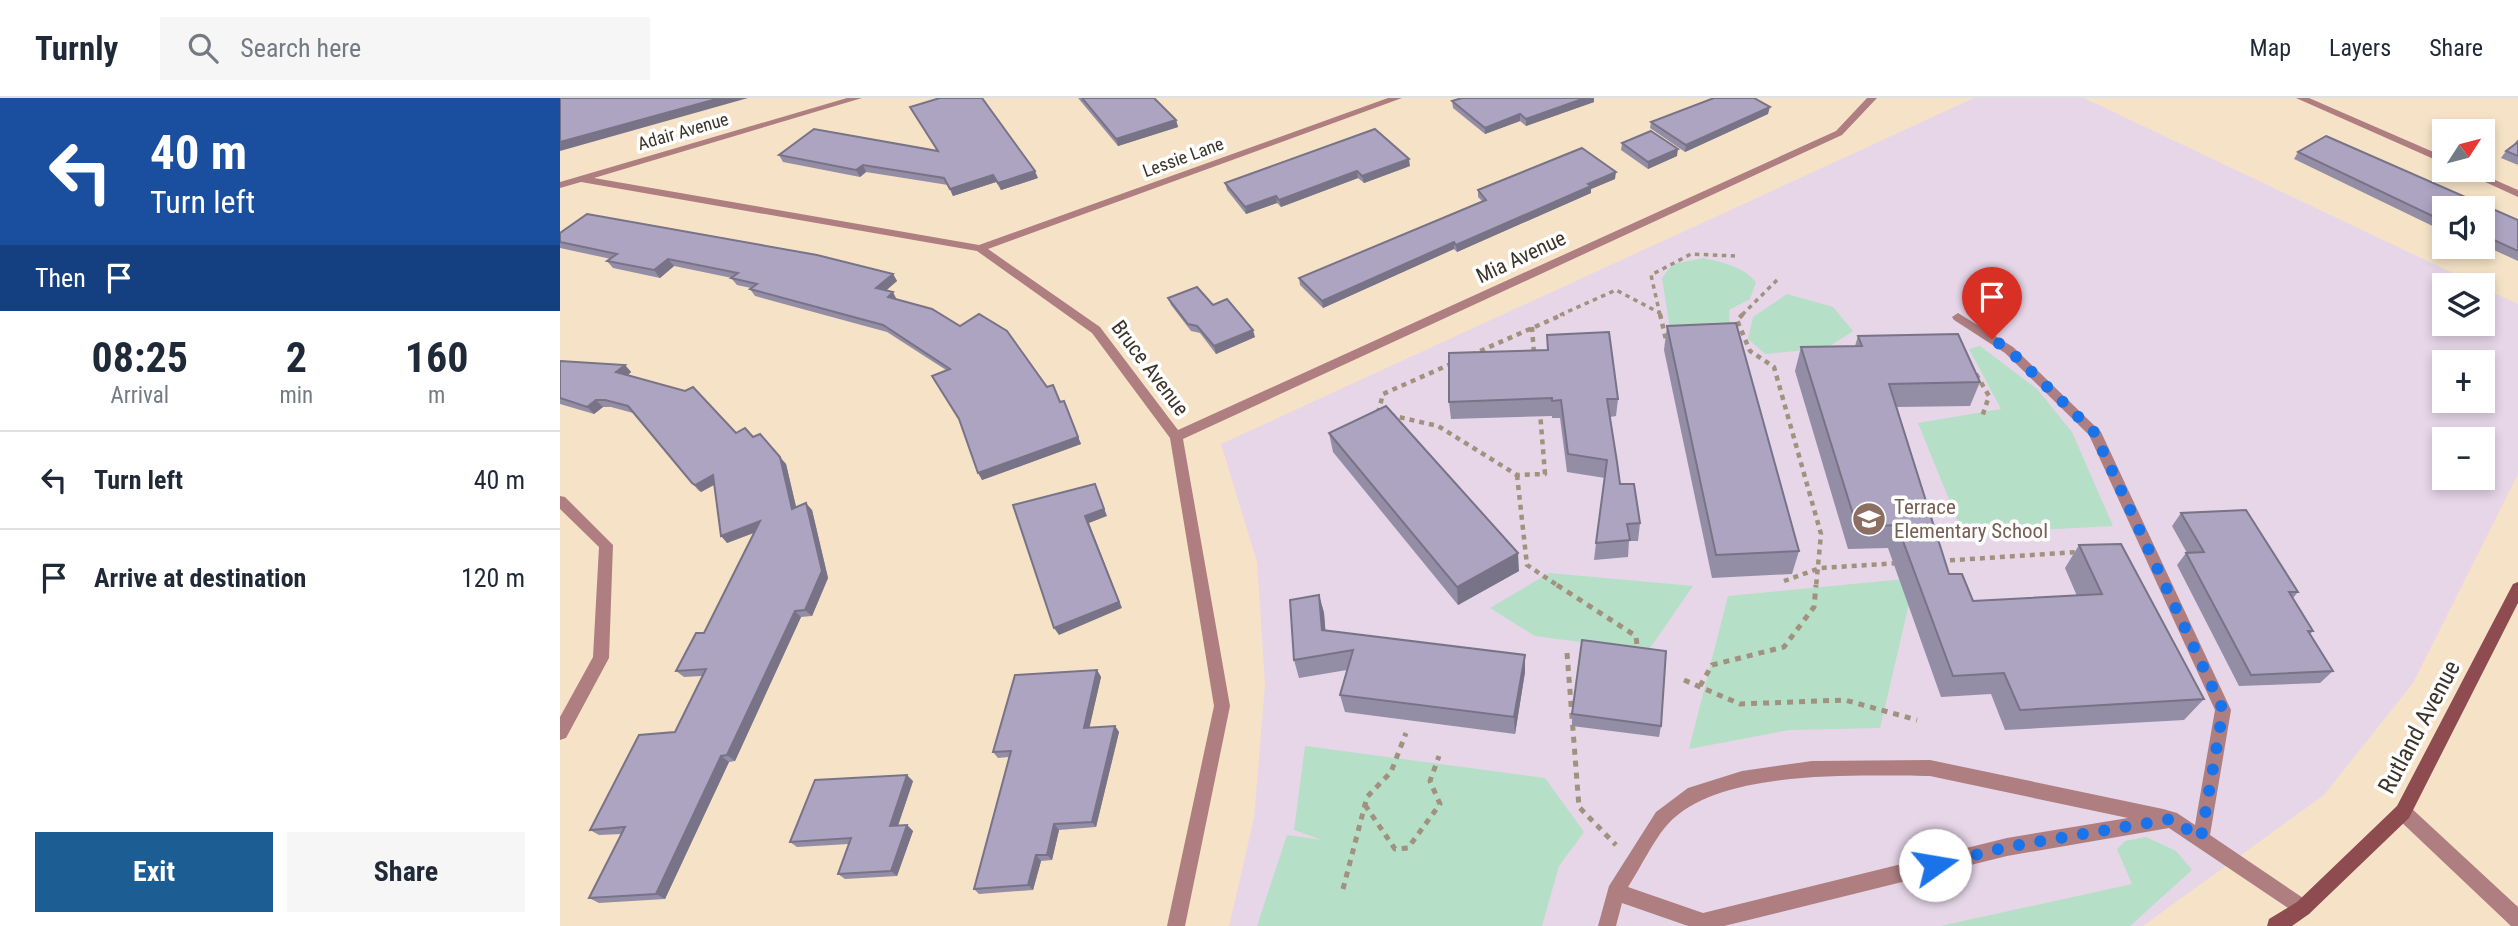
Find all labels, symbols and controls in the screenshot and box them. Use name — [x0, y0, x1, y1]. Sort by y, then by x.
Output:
search box — [160, 17, 650, 80]
text: Turnly — [35, 29, 118, 68]
icon: search — [184, 29, 222, 67]
text: Search here — [240, 33, 361, 63]
text: Map — [2250, 34, 2291, 62]
text: Layers — [2329, 34, 2391, 62]
text: Share — [2429, 34, 2483, 62]
street label: Adair Avenue — [635, 108, 731, 154]
north arrow — [2432, 119, 2496, 182]
map controls — [2432, 119, 2495, 490]
text: 40 m — [150, 124, 247, 181]
icon: left — [35, 126, 126, 217]
street label: Lessie Lane — [1140, 133, 1226, 181]
text: Turn left — [150, 183, 255, 221]
button: sound — [2432, 196, 2495, 259]
street label: Mia Avenue — [1472, 226, 1570, 288]
icon: arrive — [100, 259, 138, 297]
text: Then — [35, 263, 86, 293]
pin — [1962, 267, 2022, 339]
button: layers — [2432, 273, 2495, 336]
icon: arrive — [1973, 278, 2011, 316]
street label: Bruce Avenue — [1106, 316, 1194, 420]
text: 08:25 — [92, 333, 188, 382]
text: 2 — [286, 333, 307, 382]
text: 160 — [405, 333, 468, 382]
button: + — [2432, 350, 2495, 413]
text: Arrival — [110, 382, 169, 409]
text: min — [279, 382, 313, 409]
text: m — [428, 382, 445, 409]
button: − — [2432, 427, 2495, 490]
icon: left — [35, 461, 73, 499]
text: Turn left — [94, 465, 183, 495]
text: 40 m — [474, 465, 525, 495]
place label: Terrace Elementary School — [1894, 495, 2048, 543]
school or university icon: Terrace Elementary School — [1850, 500, 1888, 538]
icon: arrive — [35, 559, 73, 597]
text: Arrive at destination — [94, 563, 306, 593]
text: 120 m — [461, 563, 525, 593]
street label: Rutland Avenue — [2372, 656, 2466, 798]
position arrow — [1898, 828, 1972, 902]
button: Exit — [35, 832, 273, 912]
button: Share — [287, 832, 525, 912]

